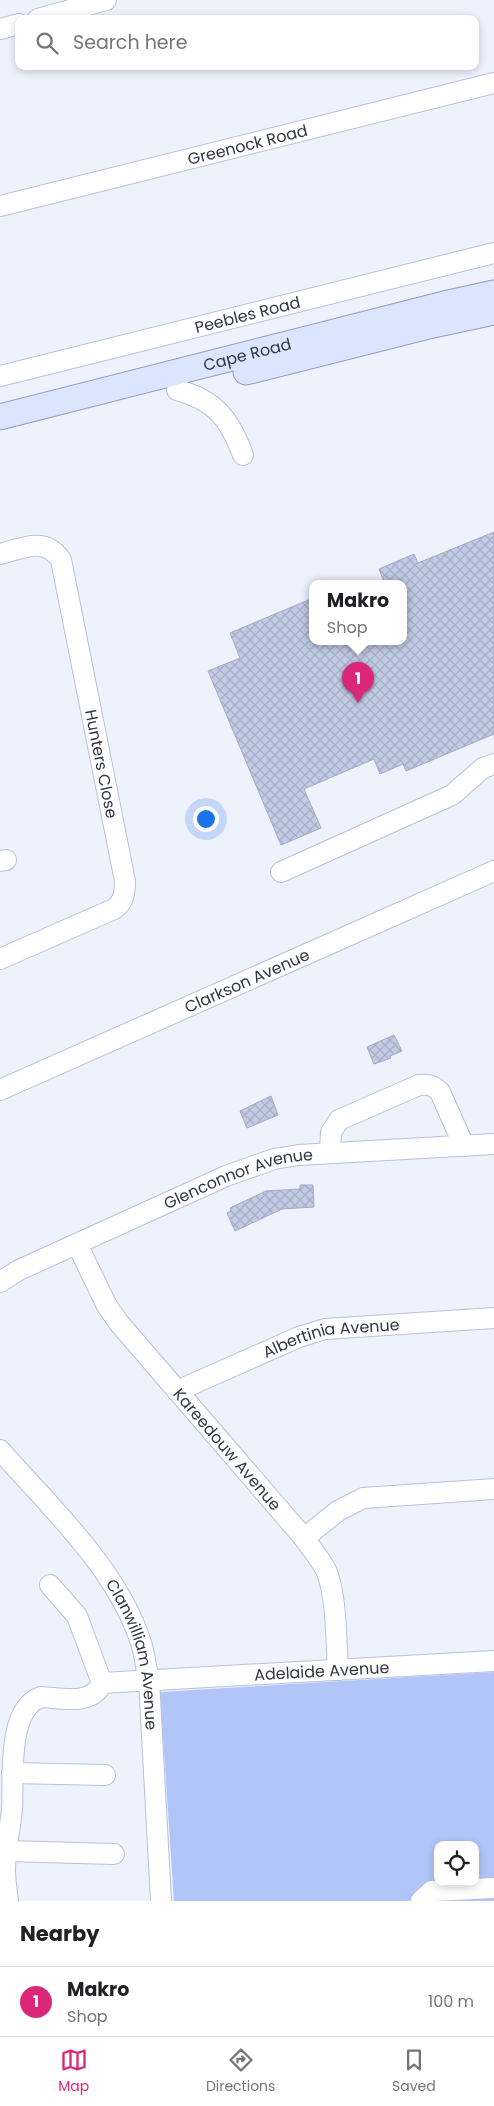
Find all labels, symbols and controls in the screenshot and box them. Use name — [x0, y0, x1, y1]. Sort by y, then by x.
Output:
search box — [15, 15, 479, 70]
icon: search — [33, 29, 61, 57]
text: Search here — [73, 29, 187, 56]
street label: Greenock Road — [185, 118, 310, 170]
street label: Peebles Road — [192, 290, 303, 339]
street label: Cape Road — [201, 332, 294, 376]
popup — [309, 580, 407, 645]
text: Makro — [327, 587, 389, 614]
text: Shop — [327, 616, 368, 639]
pin: 1 — [342, 662, 374, 703]
street label: Hunters Close — [80, 707, 124, 820]
your location — [193, 806, 219, 832]
street label: Clarkson Avenue — [181, 943, 313, 1018]
street label: Glenconnor Avenue — [160, 1143, 313, 1214]
street label: Albertinia Avenue — [259, 1313, 400, 1363]
street label: Kareedouw Avenue — [168, 1383, 287, 1515]
street label: Clanwilliam Avenue — [101, 1574, 163, 1731]
street label: Adelaide Avenue — [253, 1655, 390, 1686]
map controls — [434, 1841, 479, 1886]
button: locate — [434, 1841, 479, 1886]
text: Nearby — [20, 1919, 100, 1948]
text: Makro — [67, 1976, 129, 2003]
text: 1 — [33, 1990, 39, 2013]
text: 100 m — [428, 1990, 474, 2013]
text: Shop — [67, 2005, 108, 2028]
tab: Map — [58, 2046, 89, 2097]
tab: Directions — [206, 2046, 275, 2097]
tab: Saved — [392, 2046, 436, 2097]

